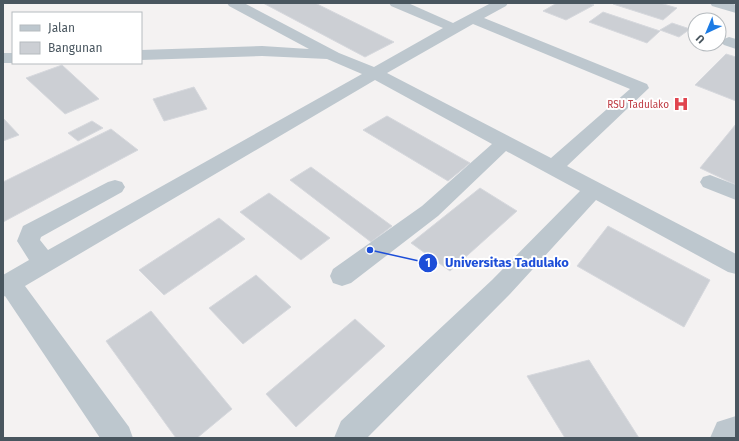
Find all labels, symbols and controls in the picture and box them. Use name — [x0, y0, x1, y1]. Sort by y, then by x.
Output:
legend — [12, 12, 142, 64]
north arrow — [687, 12, 727, 52]
text: Jalan — [48, 21, 75, 35]
text: U — [693, 32, 707, 46]
text: Bangunan — [48, 41, 103, 55]
hospital icon: RSU Tadulako — [672, 95, 690, 113]
place label: RSU Tadulako — [607, 99, 669, 111]
callout: Universitas Tadulako — [418, 250, 577, 275]
text: Universitas Tadulako — [445, 255, 569, 270]
text: 1 — [425, 256, 431, 270]

